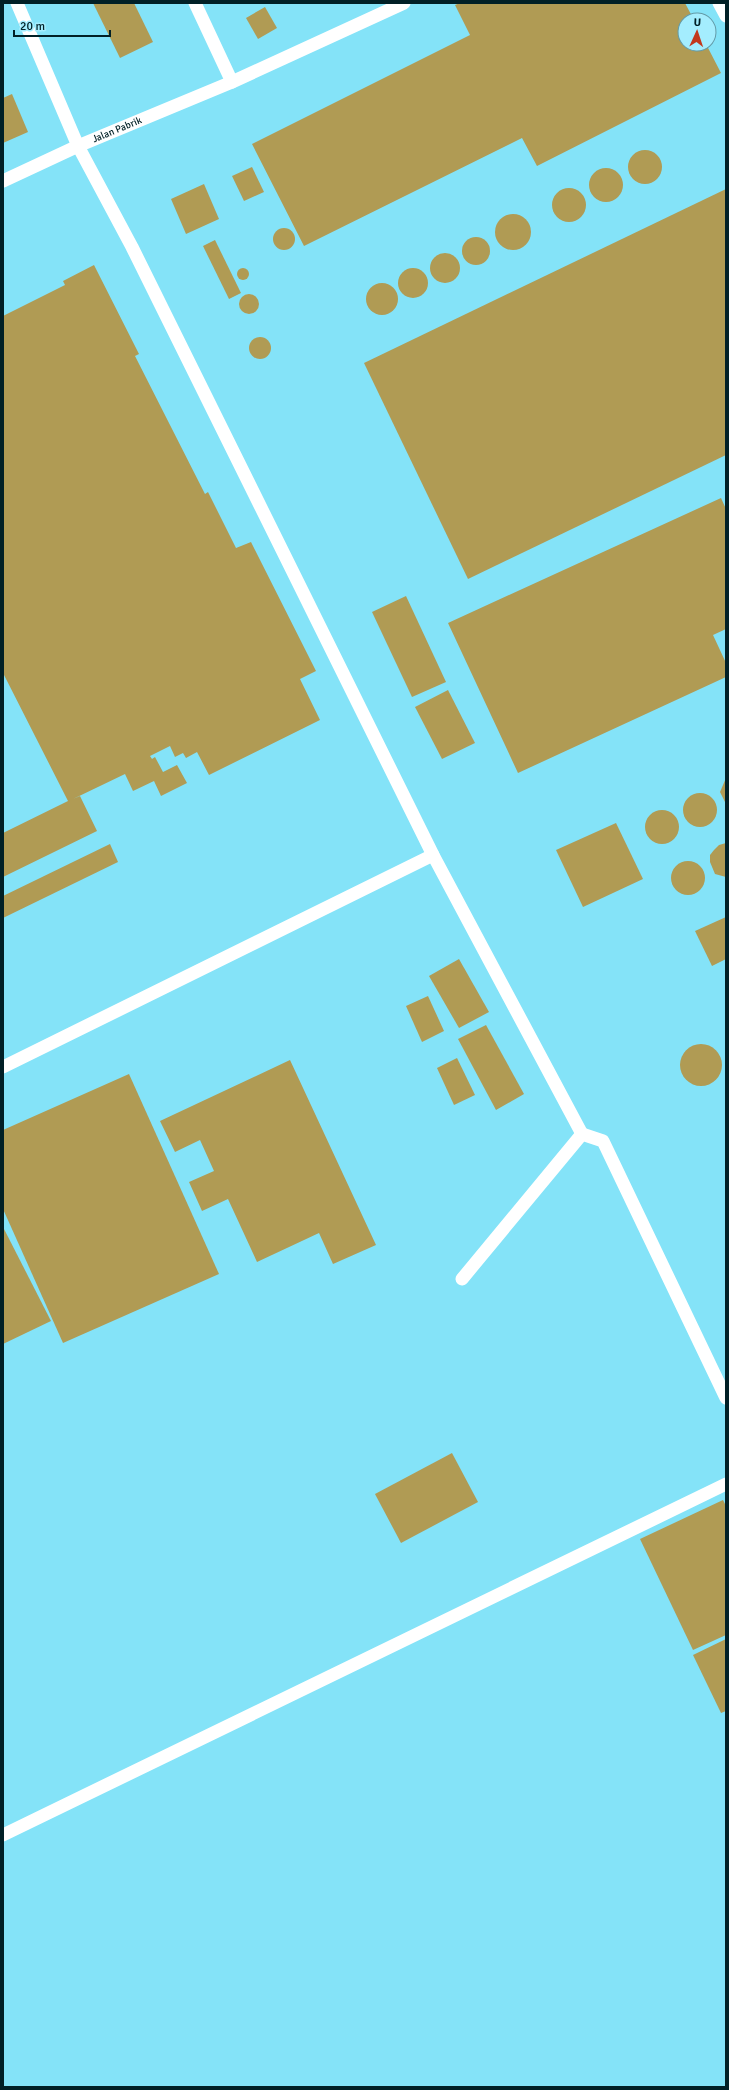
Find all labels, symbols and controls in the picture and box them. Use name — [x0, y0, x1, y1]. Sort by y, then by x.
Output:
scale bar — [14, 12, 110, 38]
north arrow — [677, 12, 717, 52]
text: U — [693, 16, 702, 29]
text: 20 m — [20, 19, 45, 34]
street label: Jalan Pabrik — [90, 114, 144, 145]

